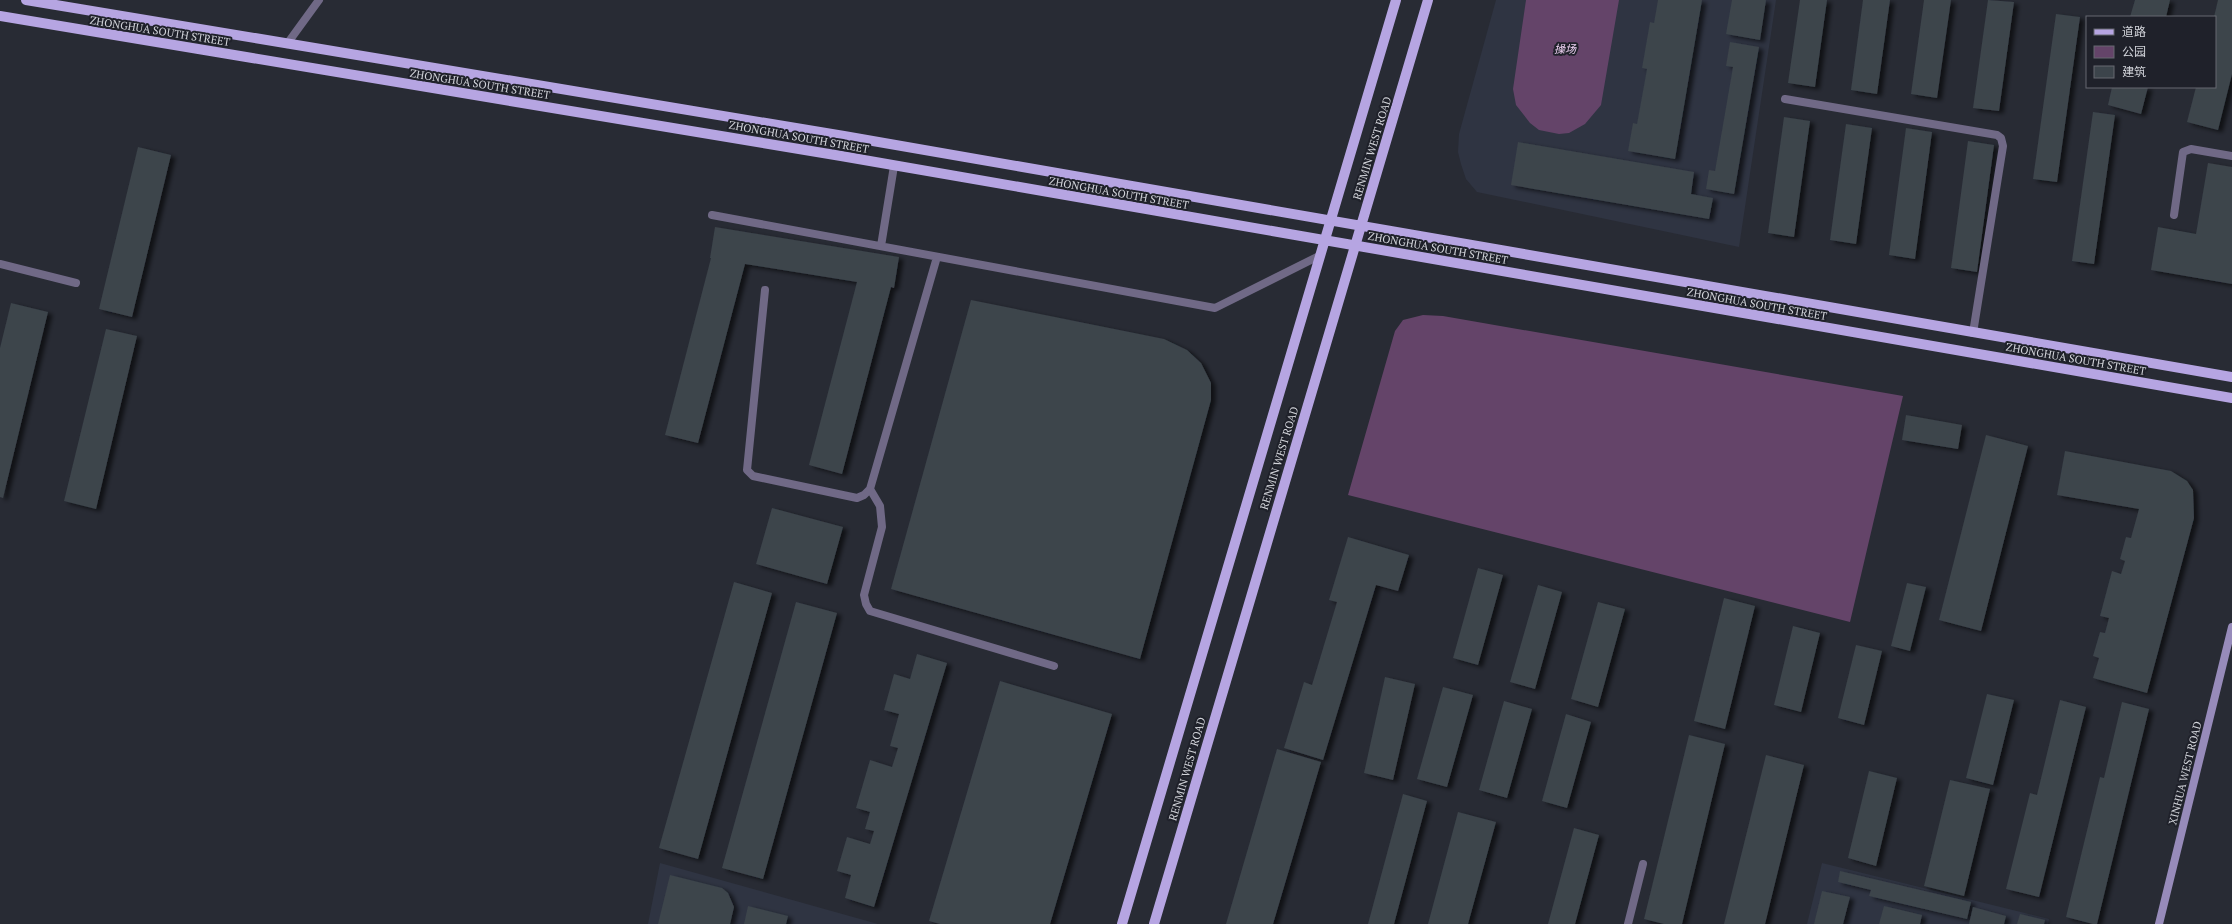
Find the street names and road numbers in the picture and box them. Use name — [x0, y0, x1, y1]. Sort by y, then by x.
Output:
street label: ZHONGHUA SOUTH STREET — [89, 13, 231, 49]
street label: ZHONGHUA SOUTH STREET — [409, 66, 551, 102]
street label: RENMIN WEST ROAD — [1350, 95, 1394, 201]
street label: ZHONGHUA SOUTH STREET — [728, 118, 870, 156]
street label: ZHONGHUA SOUTH STREET — [1048, 174, 1190, 212]
street label: ZHONGHUA SOUTH STREET — [1367, 229, 1509, 267]
street label: ZHONGHUA SOUTH STREET — [1686, 285, 1828, 323]
street label: ZHONGHUA SOUTH STREET — [2005, 340, 2147, 378]
street label: RENMIN WEST ROAD — [1257, 405, 1301, 511]
street label: RENMIN WEST ROAD — [1166, 715, 1209, 822]
street label: XINHUA WEST ROAD — [2165, 720, 2205, 826]

